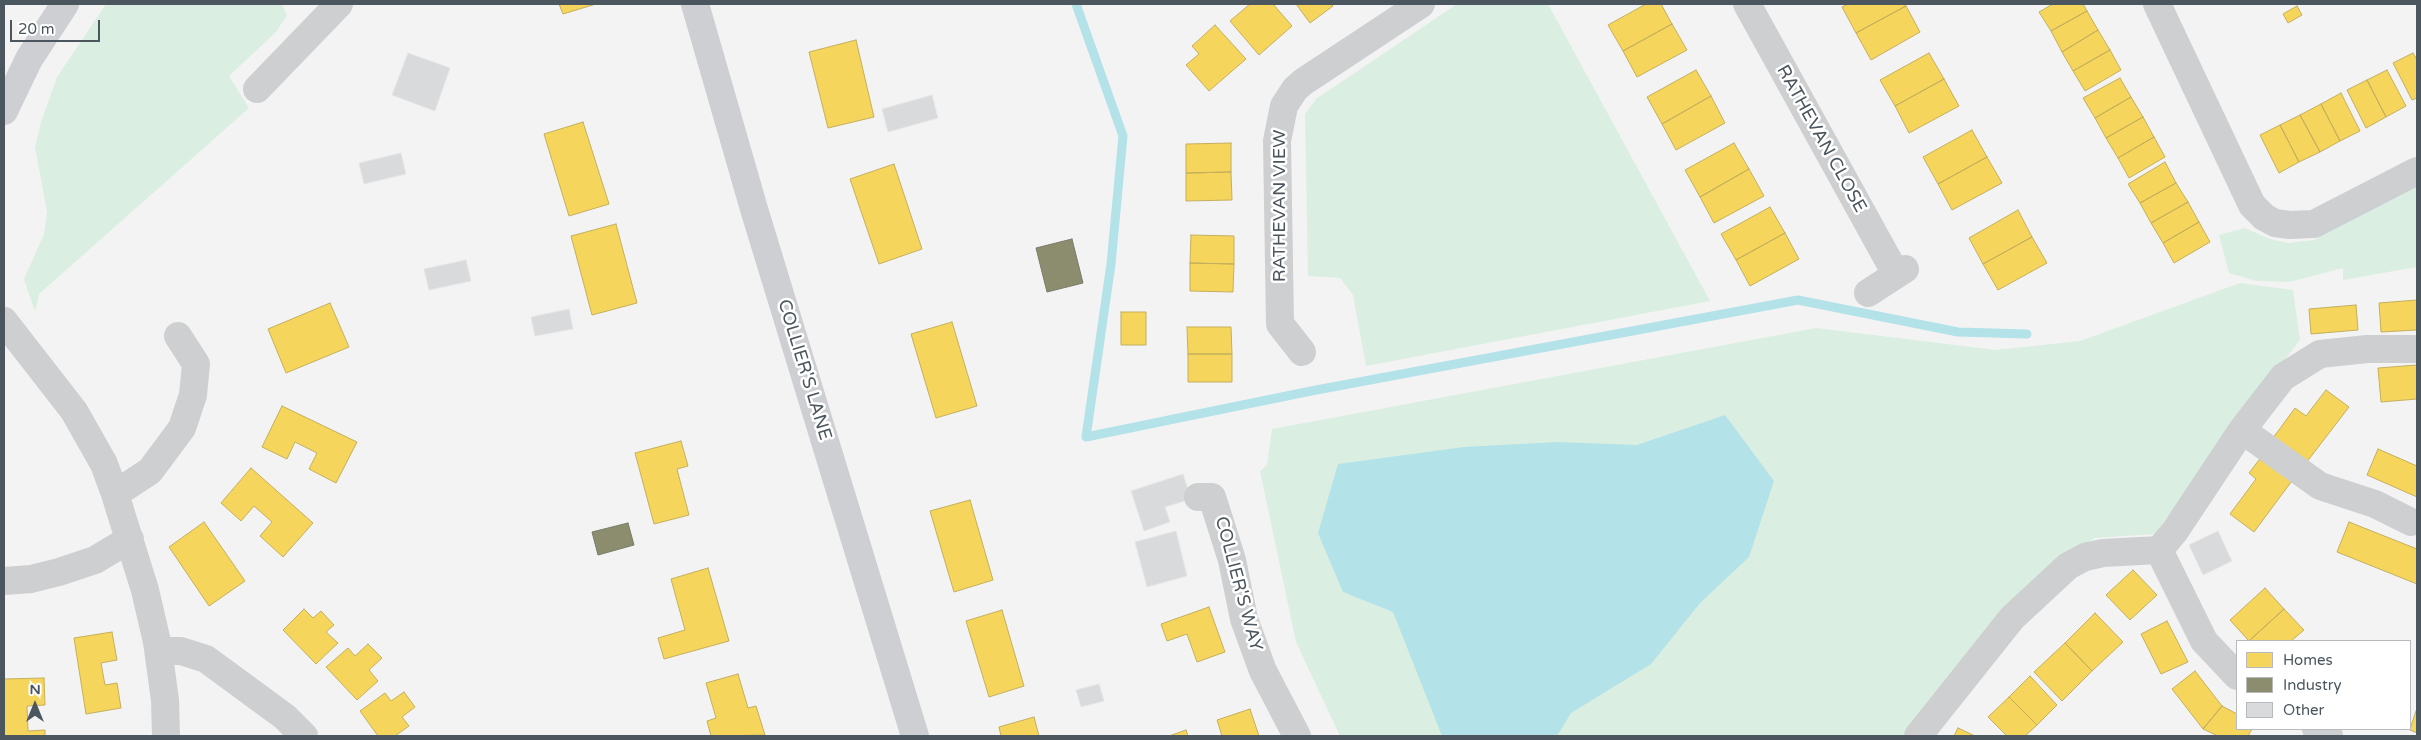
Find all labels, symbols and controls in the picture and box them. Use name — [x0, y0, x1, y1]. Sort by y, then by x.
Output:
scale bar — [12, 10, 102, 42]
text: 20 m — [18, 20, 55, 38]
street label: RATHEVAN CLOSE — [1771, 61, 1871, 217]
street label: RATHEVAN VIEW — [1269, 130, 1291, 282]
street label: COLLIER'S LANE — [772, 297, 836, 443]
street label: COLLIER'S WAY — [1210, 514, 1266, 654]
legend — [2236, 640, 2411, 730]
text: Homes — [2283, 651, 2333, 669]
text: Industry — [2283, 676, 2342, 694]
north arrow — [10, 680, 60, 730]
text: N — [29, 681, 41, 698]
text: Other — [2283, 701, 2324, 719]

